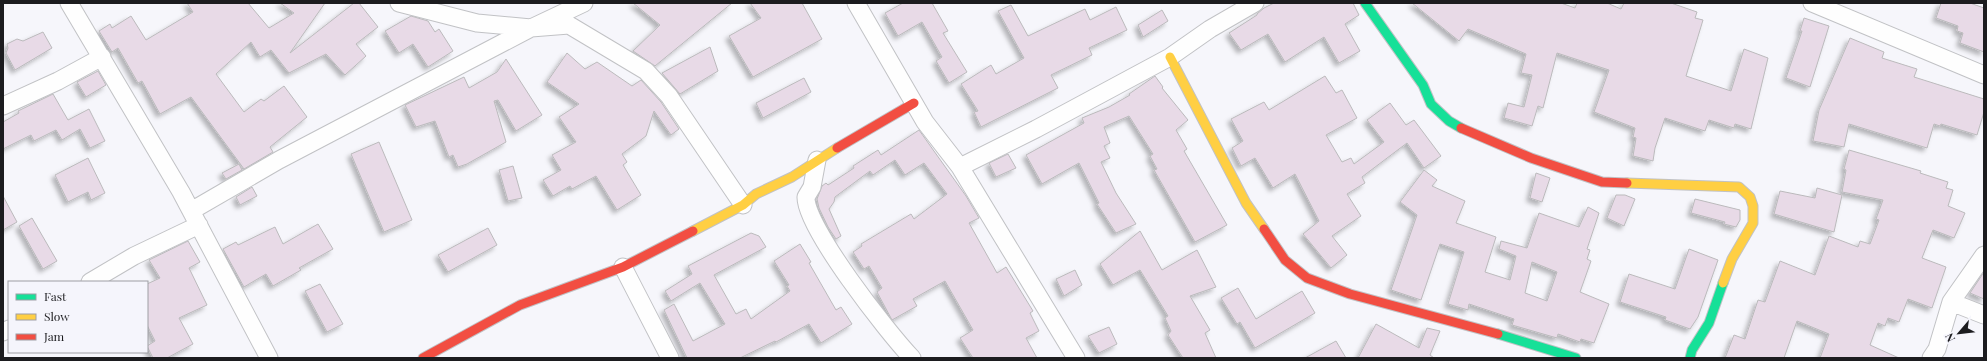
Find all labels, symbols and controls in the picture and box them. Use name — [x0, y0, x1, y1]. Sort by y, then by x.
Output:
legend — [8, 281, 148, 353]
text: Fast — [44, 288, 67, 304]
text: Slow — [44, 308, 70, 324]
north arrow — [1939, 313, 1979, 353]
text: Jam — [43, 328, 65, 344]
text: N — [1941, 331, 1958, 345]

